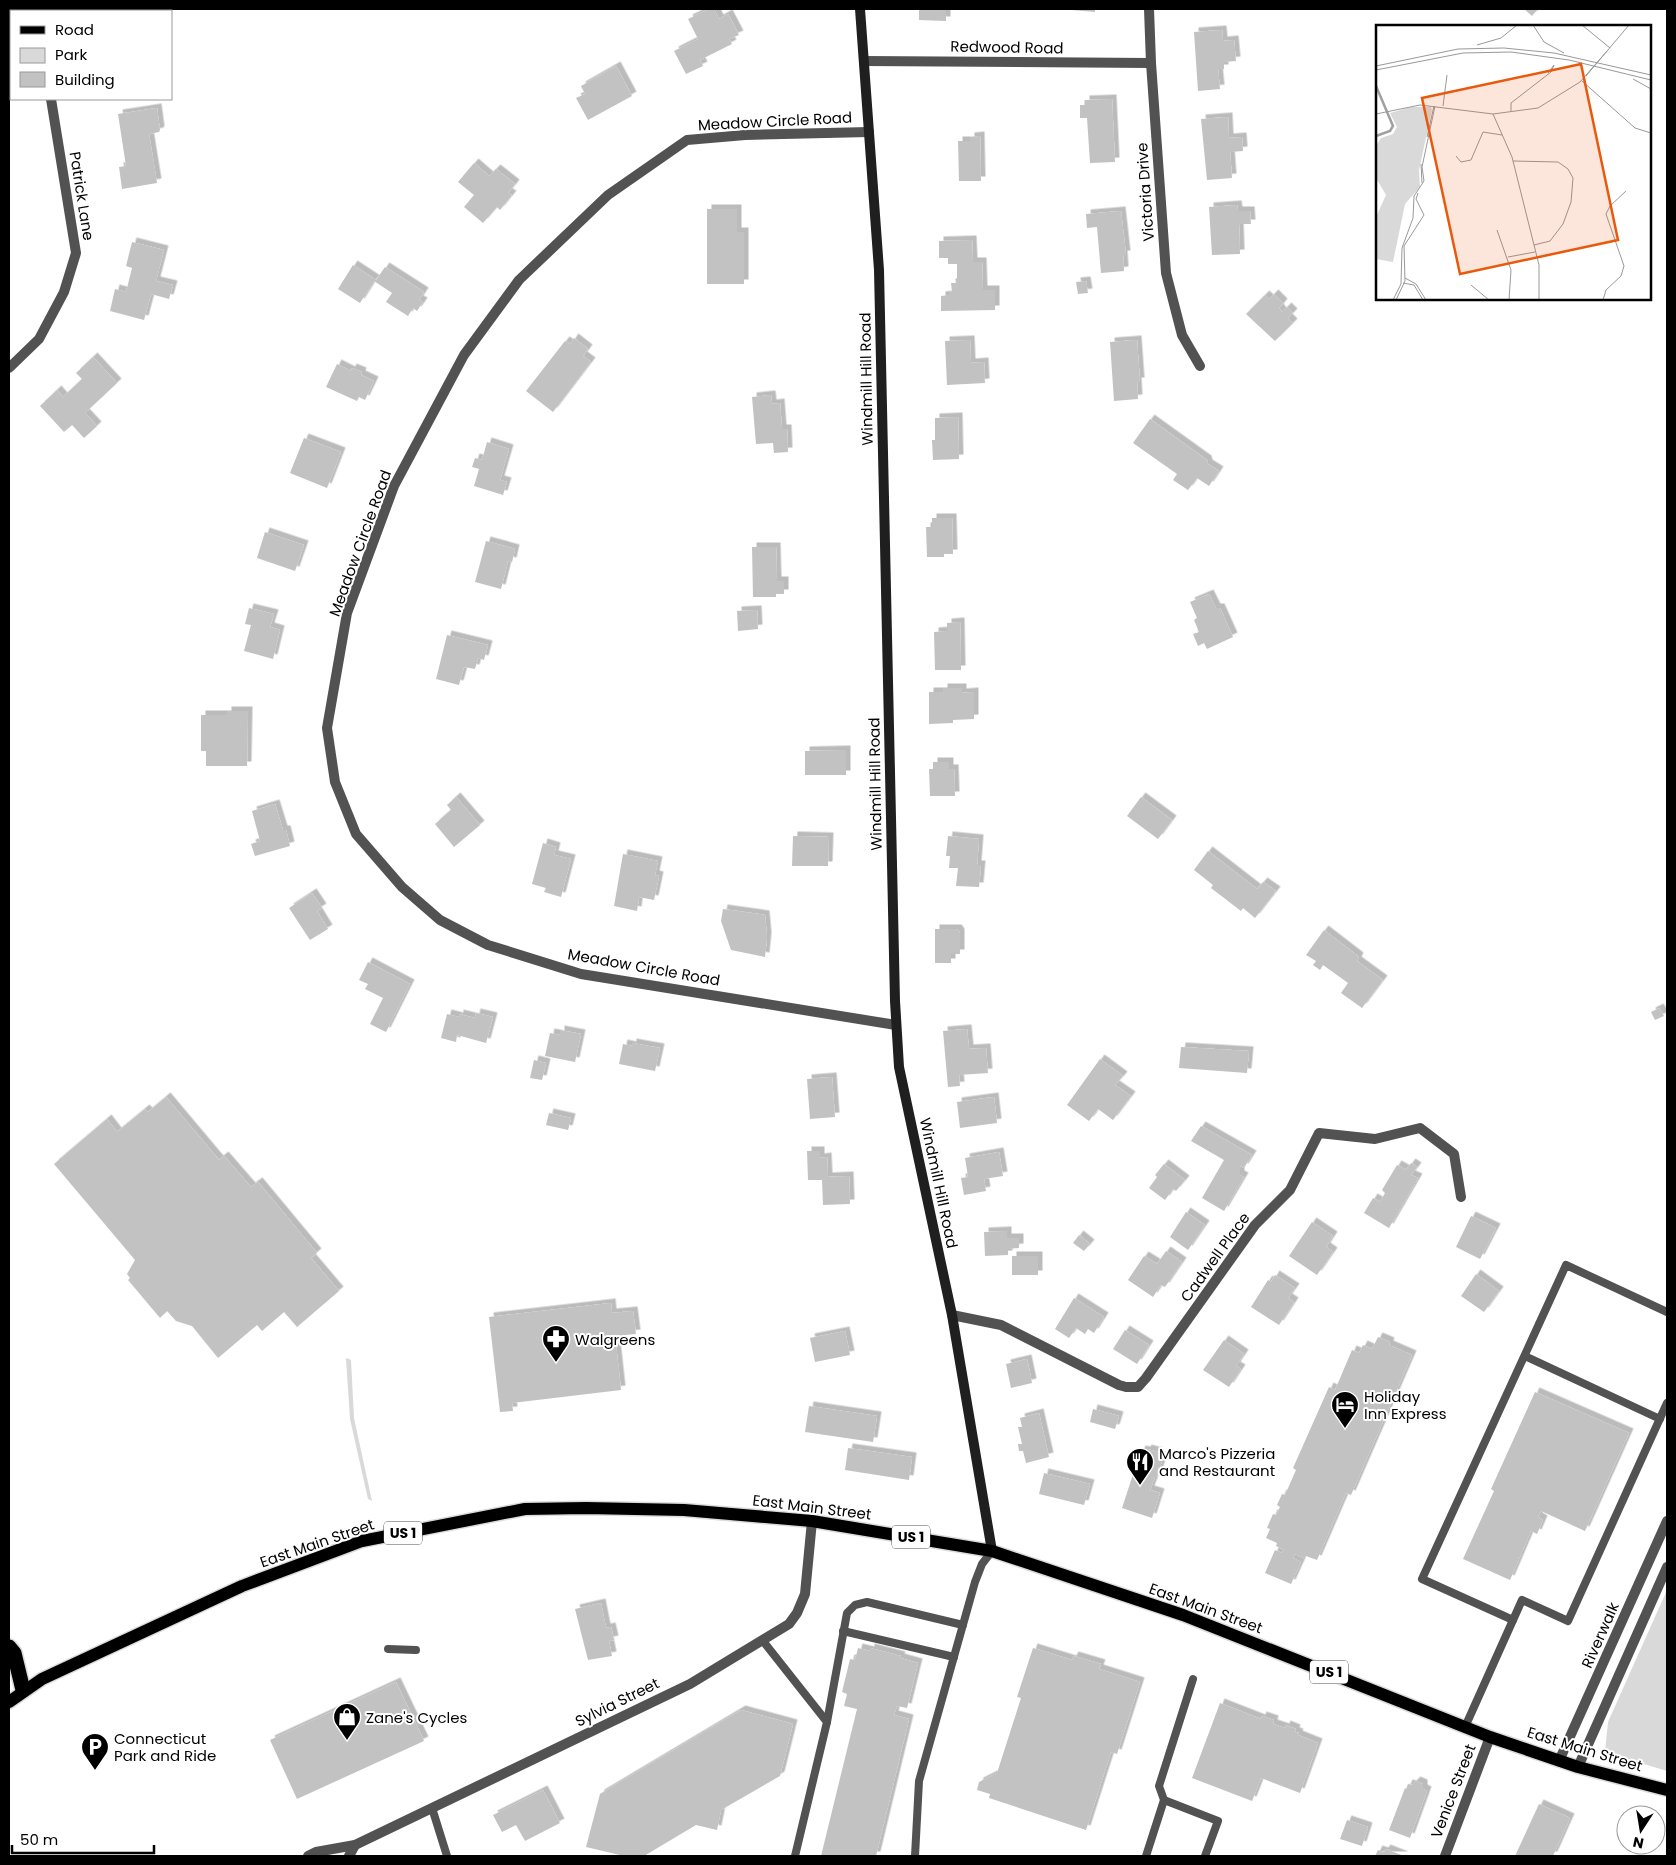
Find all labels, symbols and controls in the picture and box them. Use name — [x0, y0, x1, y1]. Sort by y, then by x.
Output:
legend — [10, 10, 172, 100]
text: Road — [55, 19, 94, 40]
inset map — [1376, 25, 1651, 300]
street label: Redwood Road — [950, 36, 1064, 58]
text: Park — [55, 44, 87, 65]
text: Building — [55, 69, 115, 90]
street label: Meadow Circle Road — [697, 106, 853, 136]
street label: Victoria Drive — [1131, 142, 1159, 242]
street label: Patrick Lane — [65, 150, 99, 242]
street label: Windmill Hill Road — [854, 312, 878, 446]
street label: Meadow Circle Road — [324, 467, 396, 619]
street label: Windmill Hill Road — [863, 717, 887, 851]
street label: Meadow Circle Road — [566, 943, 722, 991]
street label: Windmill Hill Road — [915, 1116, 963, 1250]
street label: Cadwell Place — [1175, 1208, 1255, 1306]
pharmacy icon: Walgreens — [541, 1324, 571, 1363]
place label: Walgreens — [575, 1329, 655, 1350]
place label: Holiday Inn Express — [1364, 1386, 1447, 1424]
hotel icon: Holiday Inn Express — [1330, 1390, 1360, 1429]
place label: Marco's Pizzeria and Restaurant — [1159, 1443, 1275, 1481]
restaurant icon: Marco's Pizzeria and Restaurant — [1125, 1447, 1155, 1486]
street label: East Main Street — [751, 1489, 873, 1525]
street label: East Main Street — [257, 1514, 377, 1572]
road number: US 1 — [384, 1522, 422, 1545]
road number: US 1 — [892, 1525, 930, 1548]
street label: East Main Street — [1146, 1578, 1266, 1638]
street label: Riverwalk — [1576, 1599, 1624, 1671]
road number: US 1 — [1310, 1660, 1348, 1684]
street label: Sylvia Street — [571, 1673, 663, 1731]
shop icon: Zane's Cycles — [332, 1702, 362, 1741]
place label: Zane's Cycles — [366, 1707, 467, 1728]
street label: East Main Street — [1525, 1722, 1645, 1776]
place label: Connecticut Park and Ride — [114, 1728, 216, 1766]
parking icon: Connecticut Park and Ride — [80, 1732, 110, 1771]
street label: Venice Street — [1425, 1741, 1481, 1841]
north arrow — [1616, 1805, 1666, 1855]
scale bar — [12, 1822, 155, 1854]
text: 50 m — [20, 1829, 58, 1850]
text: N — [1631, 1832, 1646, 1854]

